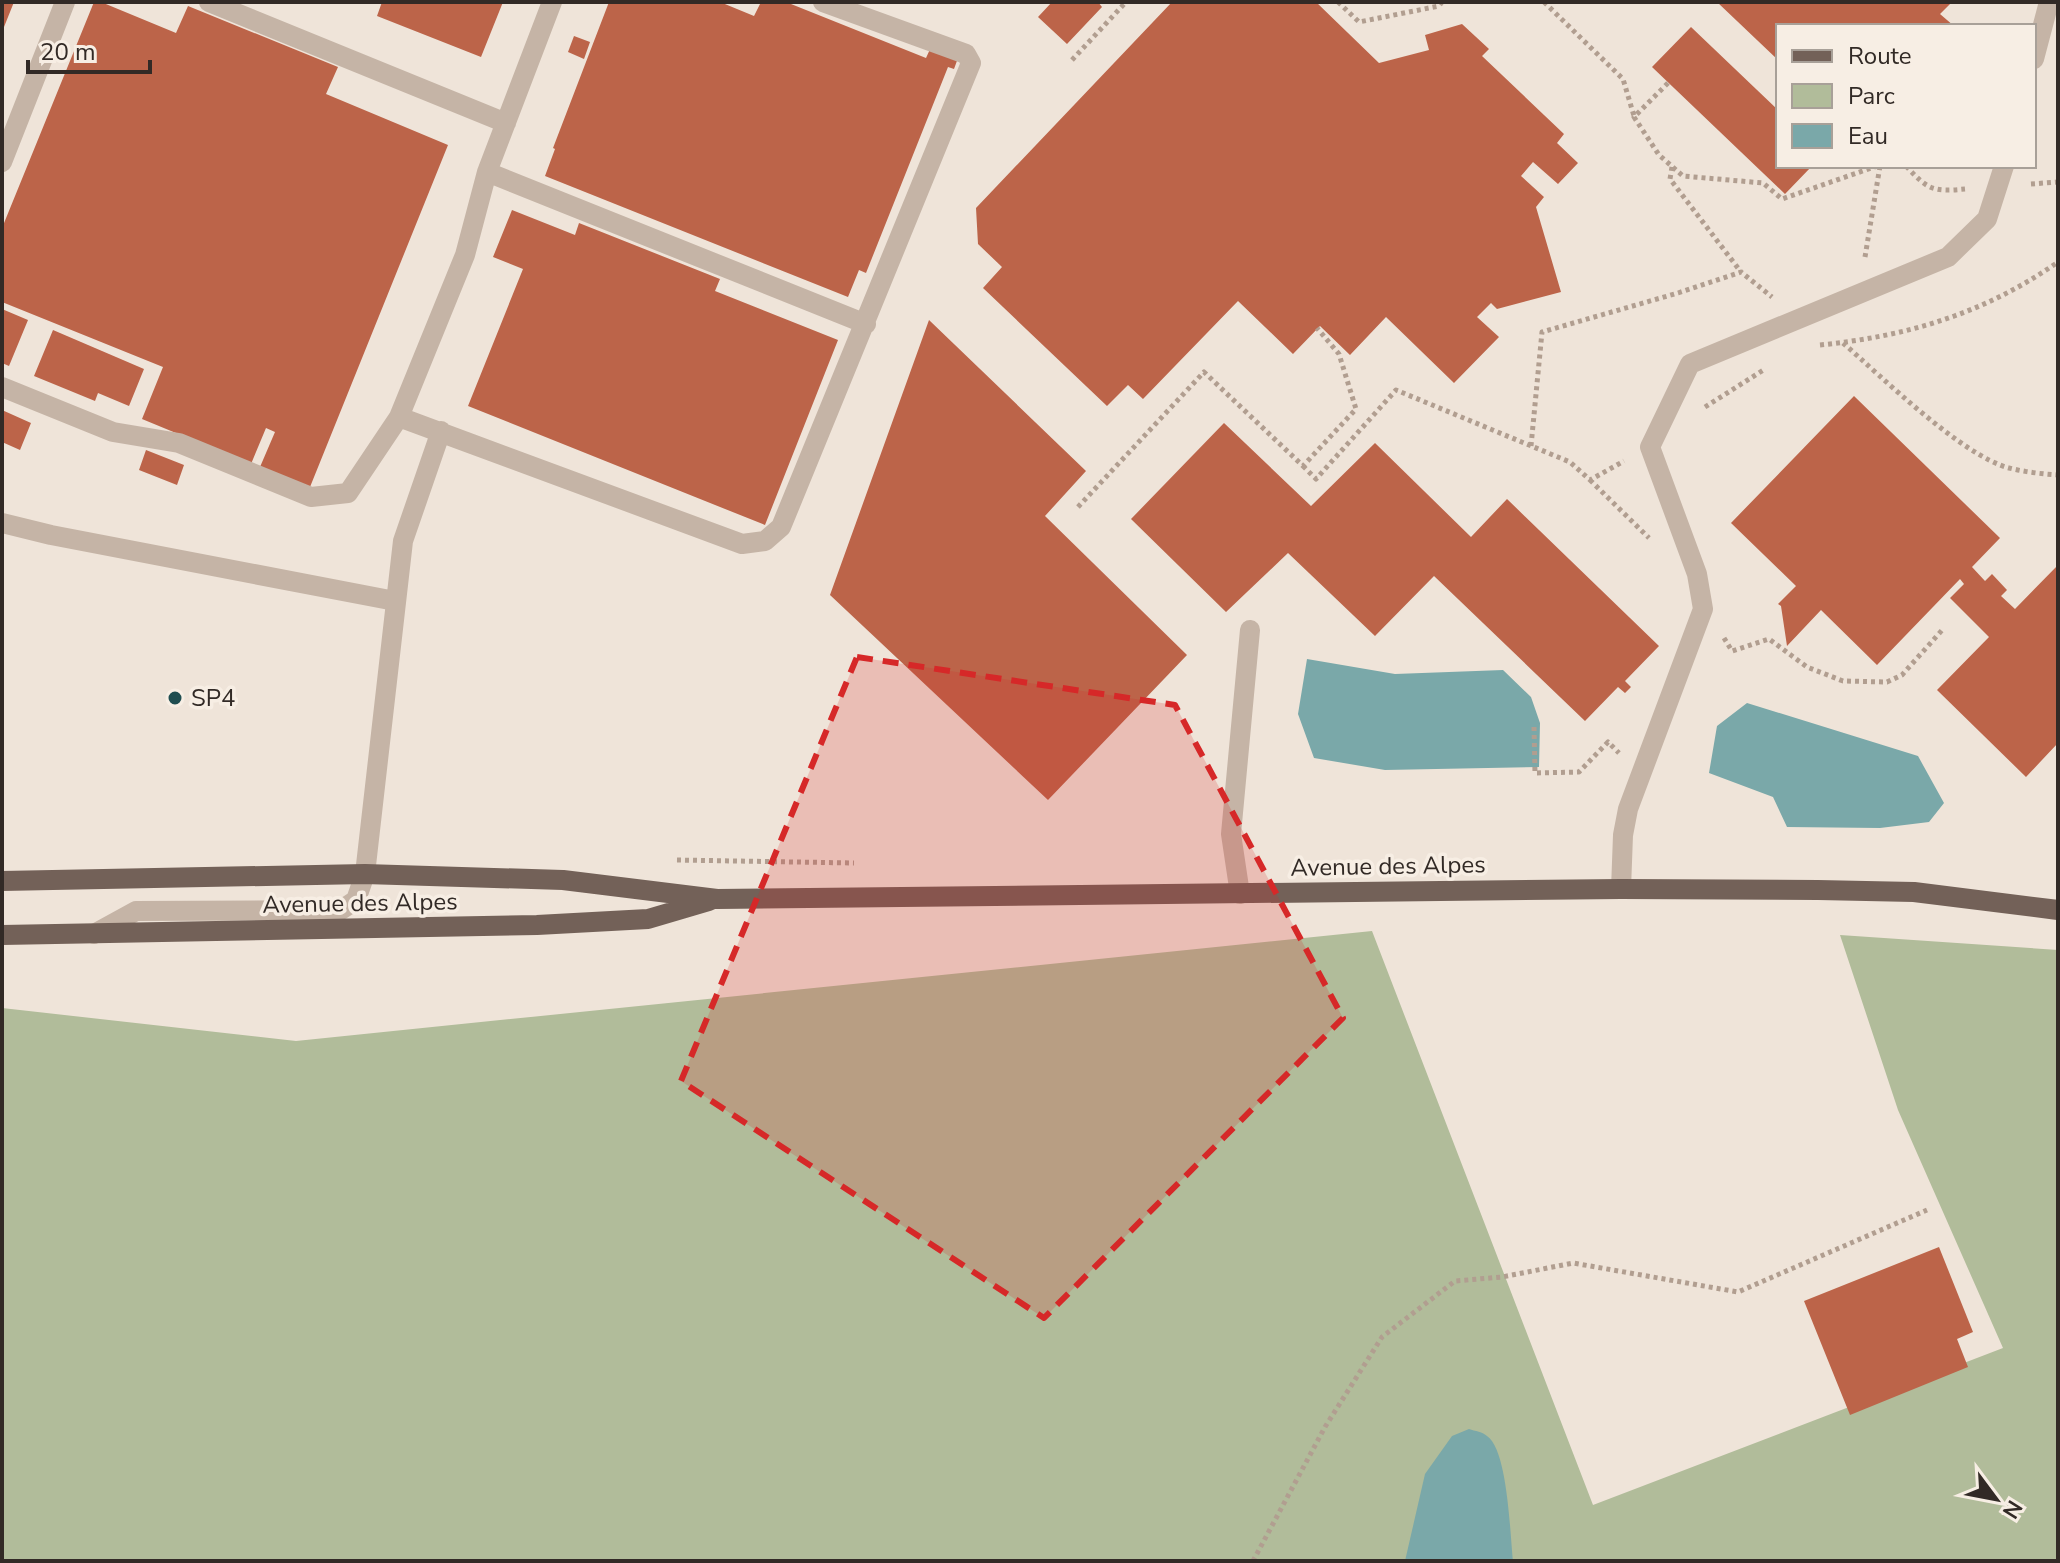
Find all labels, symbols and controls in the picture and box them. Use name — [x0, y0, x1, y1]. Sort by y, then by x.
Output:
scale bar — [28, 24, 150, 74]
legend — [1776, 24, 2036, 168]
text: 20 m — [40, 36, 96, 68]
text: Route — [1848, 40, 1912, 72]
text: Parc — [1848, 80, 1895, 112]
text: Eau — [1848, 120, 1888, 152]
place label: SP4 — [191, 682, 235, 714]
marker: SP4 — [166, 689, 184, 707]
street label: Avenue des Alpes — [1290, 848, 1486, 884]
street label: Avenue des Alpes — [262, 885, 458, 921]
north arrow — [1956, 1459, 2036, 1539]
text: N — [1995, 1494, 2029, 1524]

